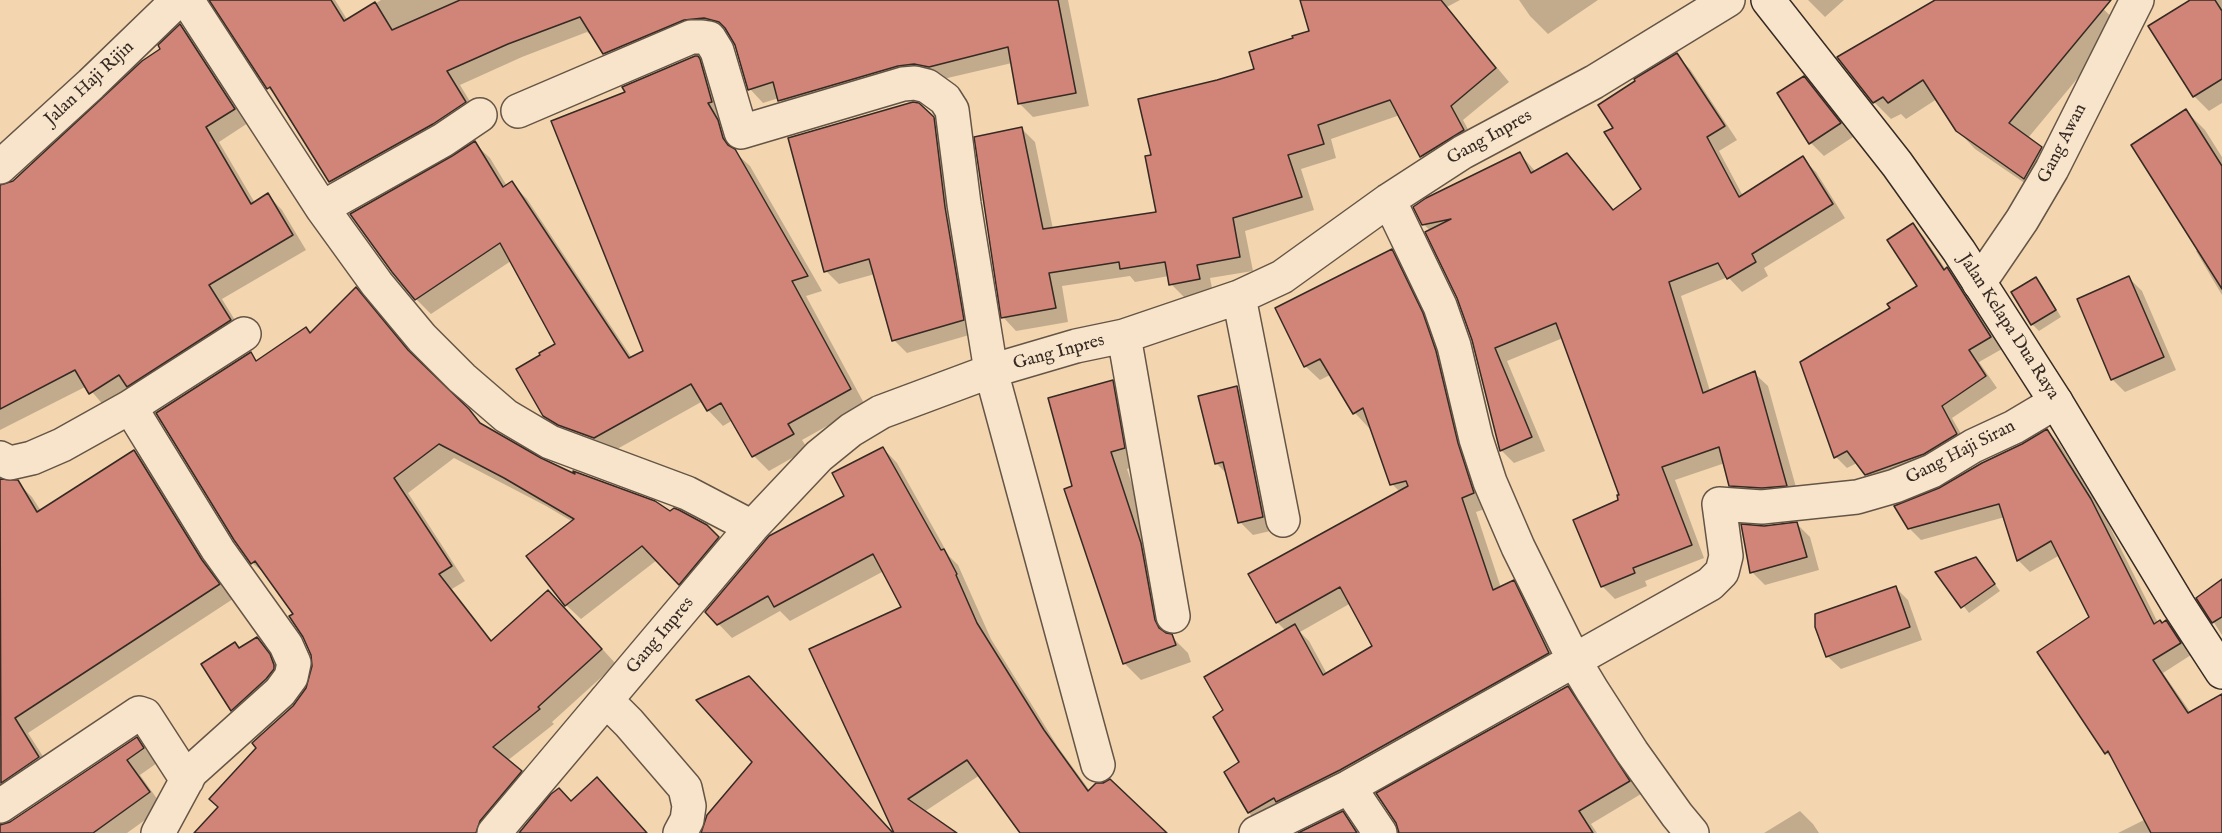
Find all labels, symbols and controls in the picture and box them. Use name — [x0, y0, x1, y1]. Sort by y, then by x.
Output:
street label: Jalan Haji Rijin — [41, 37, 139, 131]
street label: Gang Awan — [2034, 101, 2092, 187]
street label: Gang Inpres — [1444, 106, 1536, 170]
street label: Jalan Kelapa Dua Raya — [1953, 250, 2063, 404]
street label: Gang Inpres — [1011, 330, 1107, 376]
street label: Gang Haji Siran — [1903, 416, 2019, 490]
street label: Gang Inpres — [623, 593, 699, 679]

